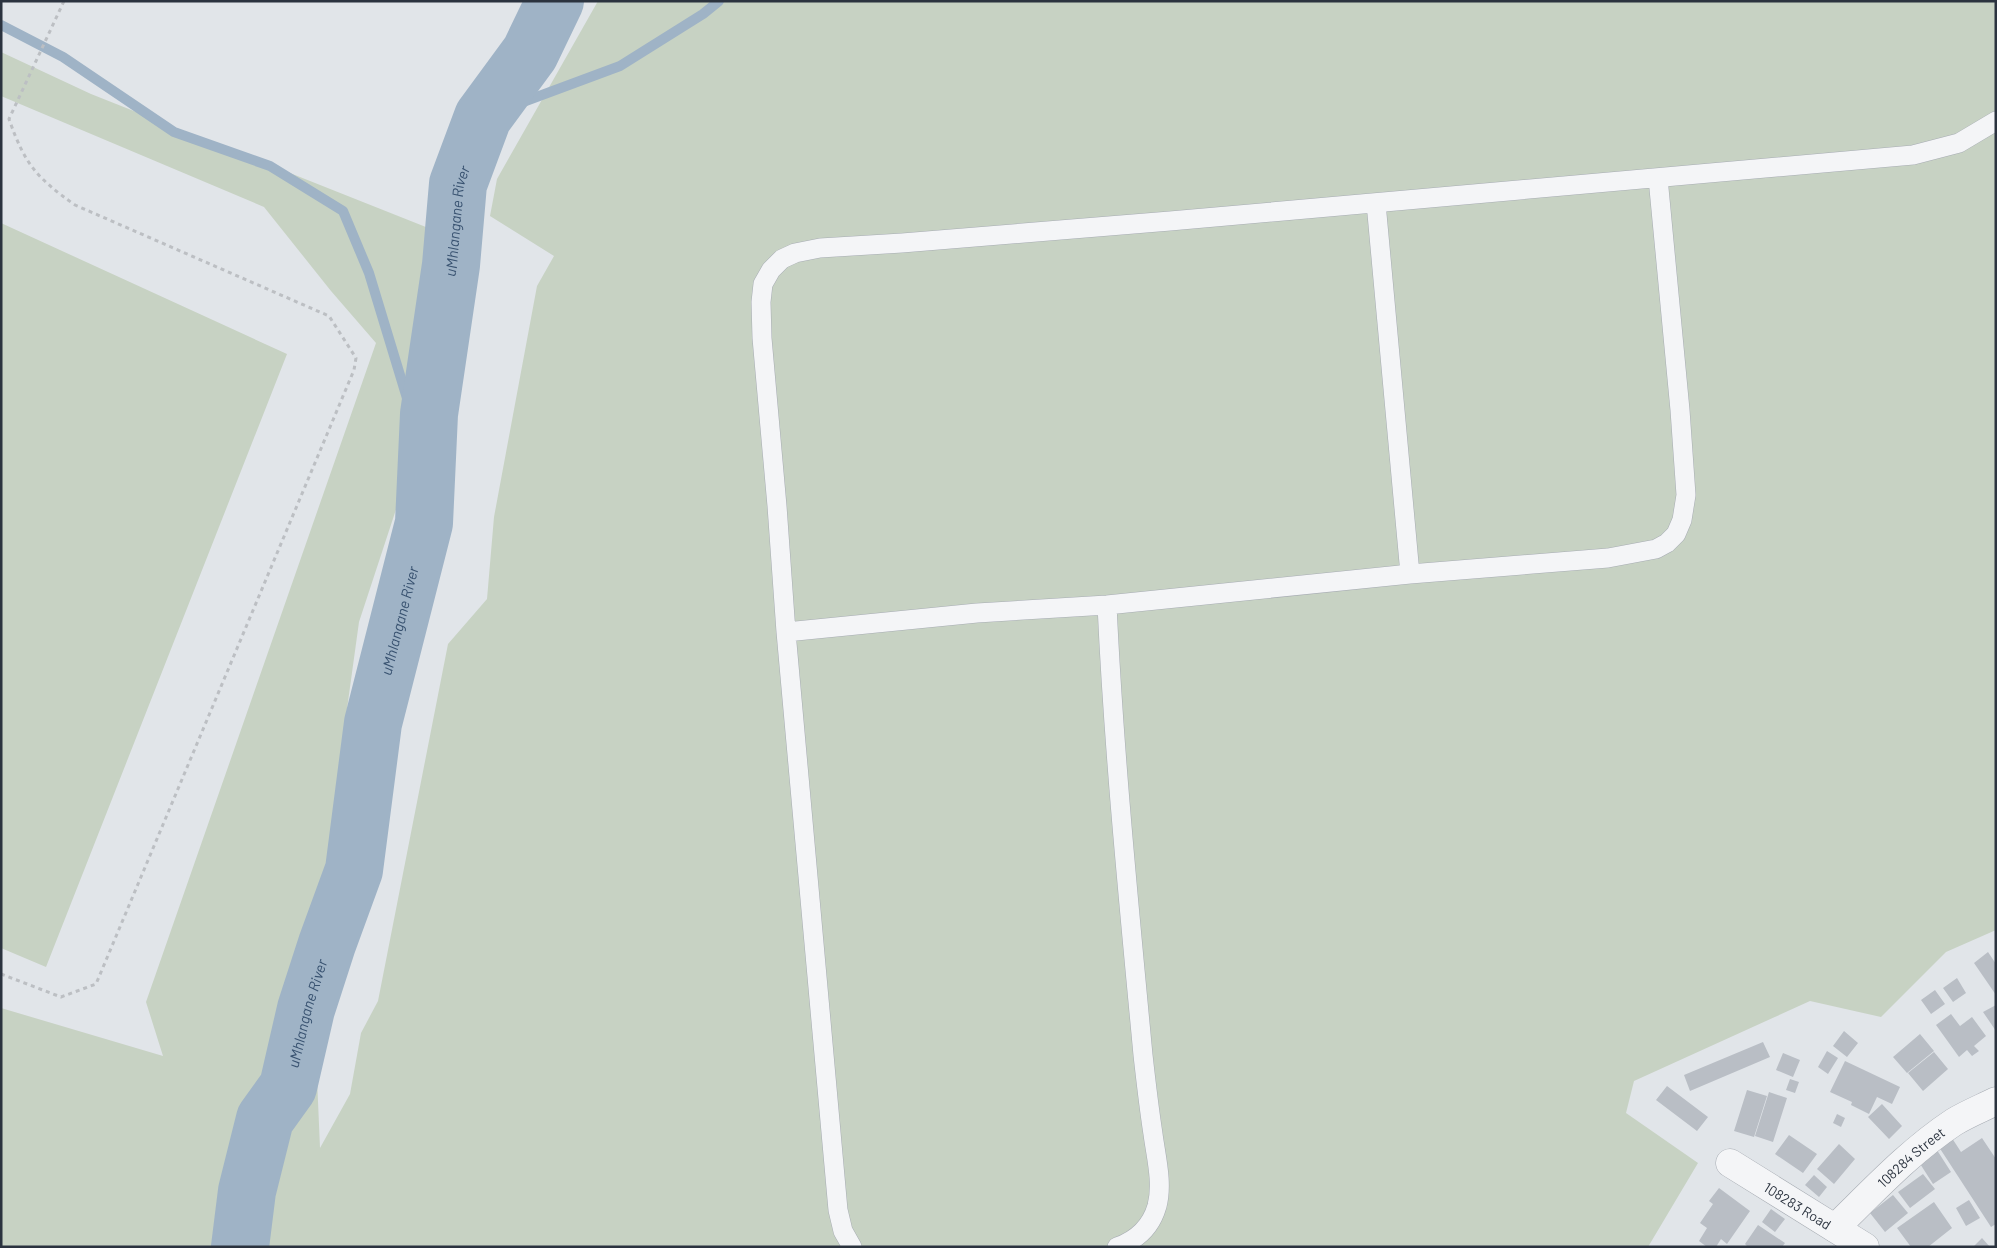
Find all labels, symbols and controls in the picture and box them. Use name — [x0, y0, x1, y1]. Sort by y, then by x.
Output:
water label: uMhlangane River — [440, 162, 473, 278]
water label: uMhlangane River — [377, 564, 422, 677]
water label: uMhlangane River — [284, 956, 331, 1070]
street label: 108284 Street — [1873, 1123, 1948, 1191]
street label: 108283 Road — [1761, 1178, 1835, 1233]

